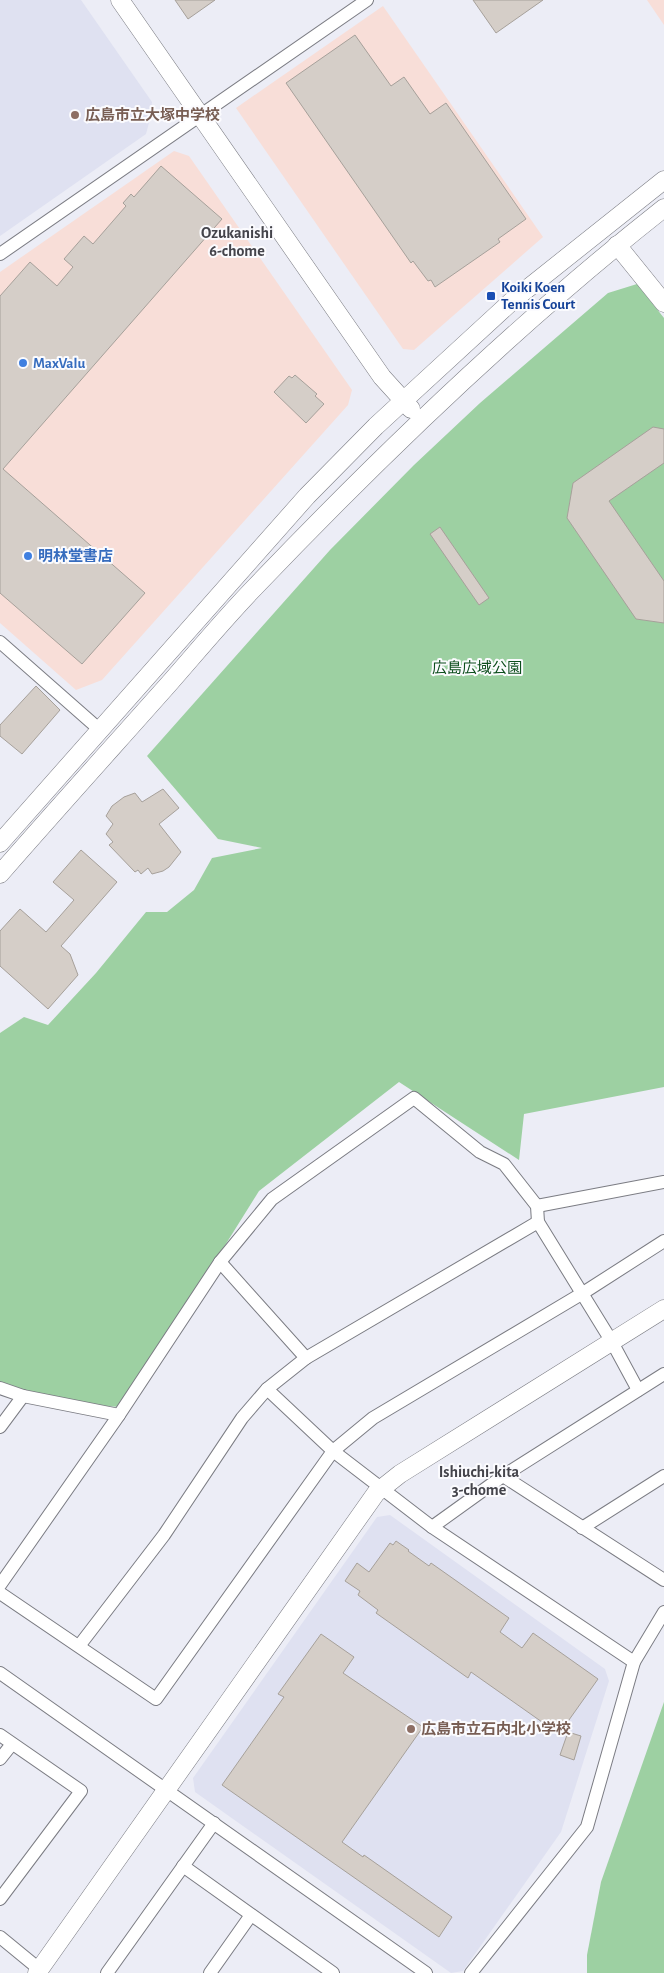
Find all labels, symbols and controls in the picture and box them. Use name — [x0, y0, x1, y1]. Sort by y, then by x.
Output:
place label: 広島市立大塚中学校 — [85, 106, 220, 123]
marker: 広島市立大塚中学校 — [69, 109, 81, 121]
district label: Ozukanishi 6-chome — [201, 225, 273, 259]
place label: Koiki Koen Tennis Court — [501, 280, 575, 312]
marker: Koiki Koen Tennis Court — [485, 290, 497, 302]
place label: MaxValu — [33, 356, 85, 371]
marker: MaxValu — [17, 357, 29, 369]
place label: 明林堂書店 — [38, 548, 113, 564]
marker: 明林堂書店 — [22, 550, 34, 562]
park label: 広島広域公園 — [432, 660, 522, 676]
district label: Ishiuchi-kita 3-chome — [439, 1464, 520, 1498]
place label: 広島市立石内北小学校 — [421, 1720, 571, 1737]
marker: 広島市立石内北小学校 — [405, 1723, 417, 1735]

